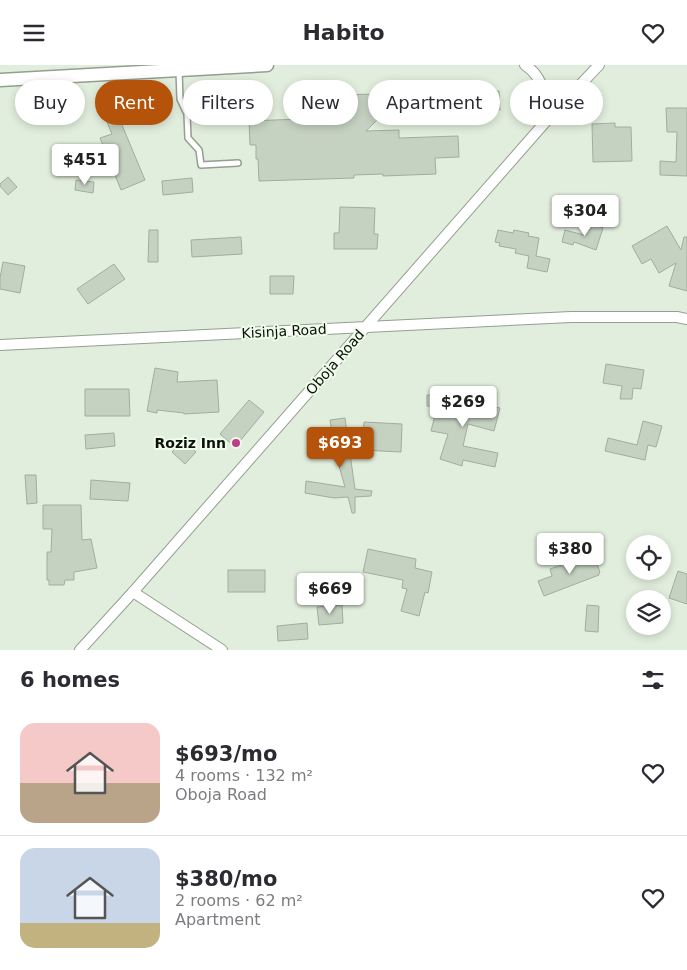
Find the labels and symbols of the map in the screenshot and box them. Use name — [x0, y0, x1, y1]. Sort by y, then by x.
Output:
pin: $451 — [55, 143, 115, 186]
pin: $304 — [555, 195, 615, 237]
street label: Kisinja Road — [241, 321, 327, 341]
street label: Oboja Road — [303, 326, 367, 398]
pin: $269 — [433, 385, 493, 428]
pin: $693 — [310, 427, 370, 469]
place label: Roziz Inn — [154, 435, 226, 451]
marker: Roziz Inn — [230, 437, 242, 449]
pin: $380 — [540, 533, 600, 575]
pin: $669 — [300, 573, 360, 615]

